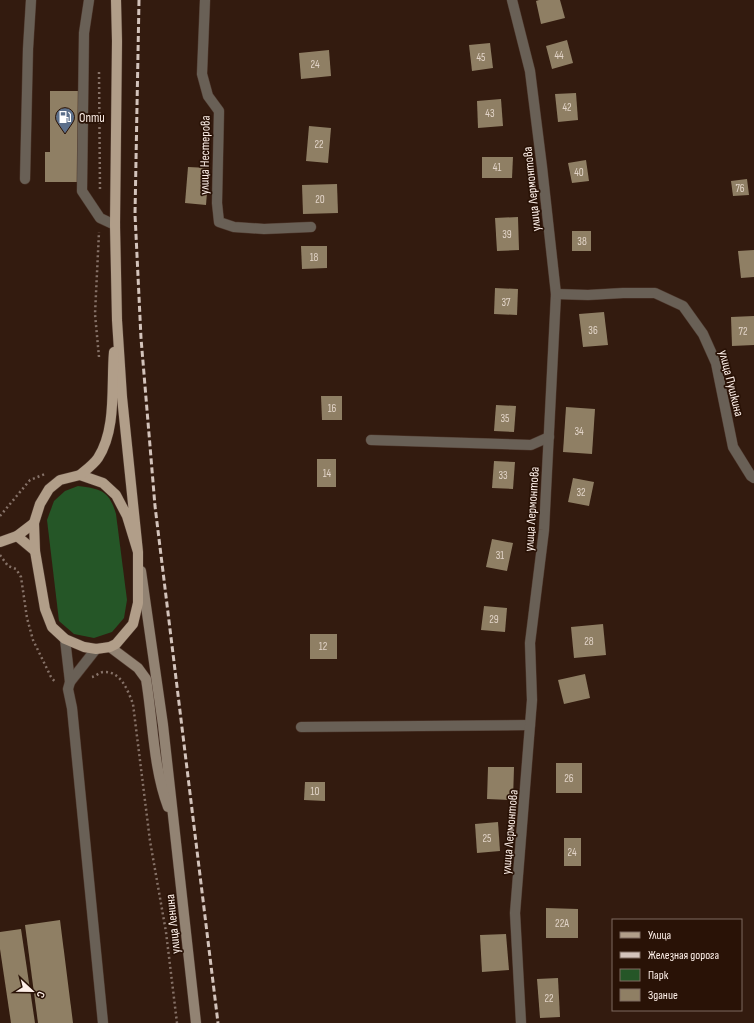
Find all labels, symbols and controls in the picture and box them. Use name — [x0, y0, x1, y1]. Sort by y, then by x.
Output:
house number: 44 — [554, 49, 564, 62]
house number: 45 — [476, 51, 486, 64]
house number: 24 — [310, 58, 320, 71]
house number: 42 — [562, 101, 572, 114]
fuel station icon: Опти — [54, 106, 76, 134]
house number: 43 — [485, 107, 495, 120]
place label: Опти — [79, 110, 105, 126]
street label: улица Нестерова — [196, 115, 214, 195]
house number: 22 — [314, 138, 324, 151]
street label: улица Лермонтова — [520, 146, 544, 232]
house number: 41 — [493, 161, 501, 174]
house number: 40 — [574, 166, 584, 179]
house number: 76 — [735, 182, 745, 195]
house number: 20 — [315, 193, 325, 206]
house number: 39 — [502, 228, 512, 241]
house number: 38 — [577, 235, 587, 248]
house number: 18 — [310, 251, 319, 264]
house number: 37 — [501, 296, 511, 309]
house number: 36 — [588, 324, 598, 337]
house number: 72 — [739, 325, 748, 338]
street label: улица Пушкина — [715, 348, 747, 418]
house number: 16 — [328, 402, 337, 415]
house number: 35 — [500, 412, 510, 425]
house number: 34 — [574, 425, 584, 438]
street label: улица Лермонтова — [521, 466, 543, 552]
house number: 14 — [323, 467, 332, 480]
house number: 33 — [498, 469, 508, 482]
house number: 32 — [576, 486, 586, 499]
house number: 31 — [496, 549, 504, 562]
house number: 29 — [489, 613, 499, 626]
house number: 28 — [584, 635, 594, 648]
house number: 12 — [319, 640, 328, 653]
house number: 26 — [564, 772, 574, 785]
house number: 10 — [311, 785, 319, 798]
street label: улица Лермонтова — [498, 789, 522, 875]
house number: 25 — [483, 832, 491, 845]
house number: 24 — [567, 846, 577, 859]
street label: улица Ленина — [162, 893, 184, 954]
house number: 22А — [555, 917, 569, 930]
legend — [612, 919, 742, 1011]
text: Улица — [648, 928, 672, 943]
text: Железная дорога — [648, 948, 720, 963]
text: Парк — [648, 968, 669, 983]
north arrow — [12, 971, 52, 1011]
text: Здание — [648, 988, 678, 1003]
text: С — [34, 990, 48, 1000]
house number: 22 — [544, 992, 554, 1005]

